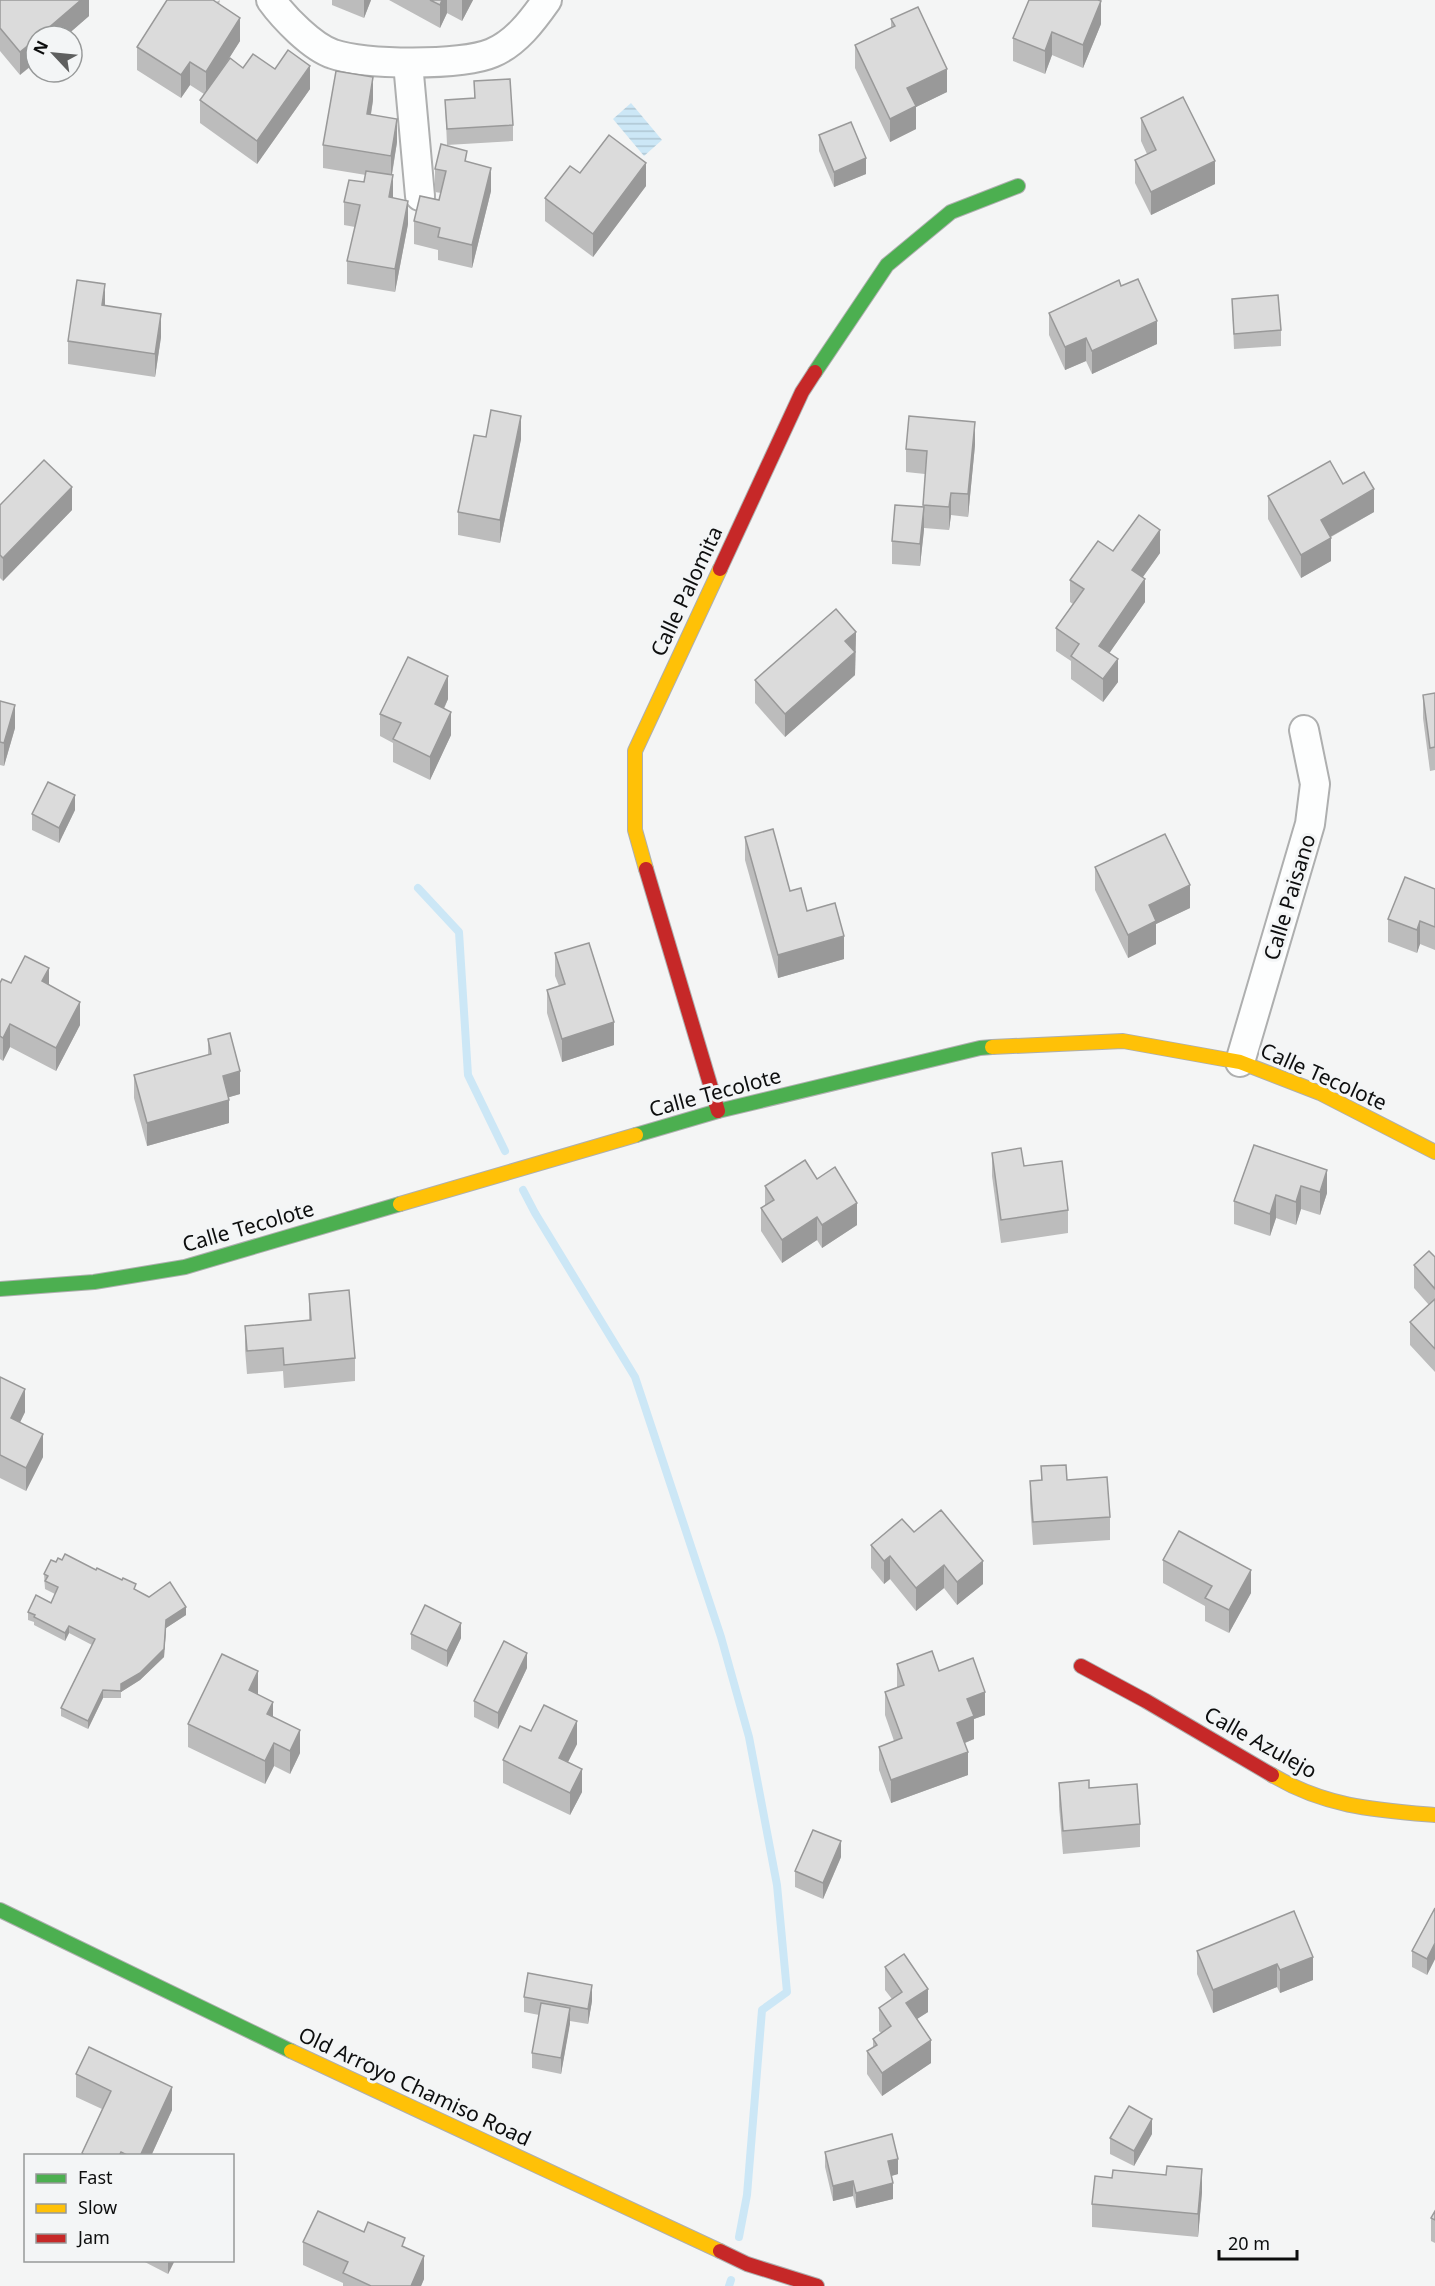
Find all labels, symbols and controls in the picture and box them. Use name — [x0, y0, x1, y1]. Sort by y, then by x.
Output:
north arrow — [24, 24, 84, 84]
text: N — [28, 37, 53, 58]
street label: Calle Palomita — [644, 522, 728, 660]
street label: Calle Paisano — [1257, 830, 1321, 964]
street label: Calle Tecolote — [1256, 1036, 1392, 1116]
street label: Calle Tecolote — [646, 1061, 784, 1123]
street label: Calle Tecolote — [179, 1194, 317, 1258]
street label: Calle Azulejo — [1200, 1699, 1322, 1785]
street label: Old Arroyo Chamiso Road — [294, 2020, 536, 2152]
legend — [24, 2154, 234, 2262]
text: Fast — [78, 2165, 113, 2189]
text: Slow — [78, 2195, 117, 2219]
scale bar — [1219, 2223, 1297, 2261]
text: Jam — [76, 2225, 110, 2249]
text: 20 m — [1228, 2231, 1270, 2255]

